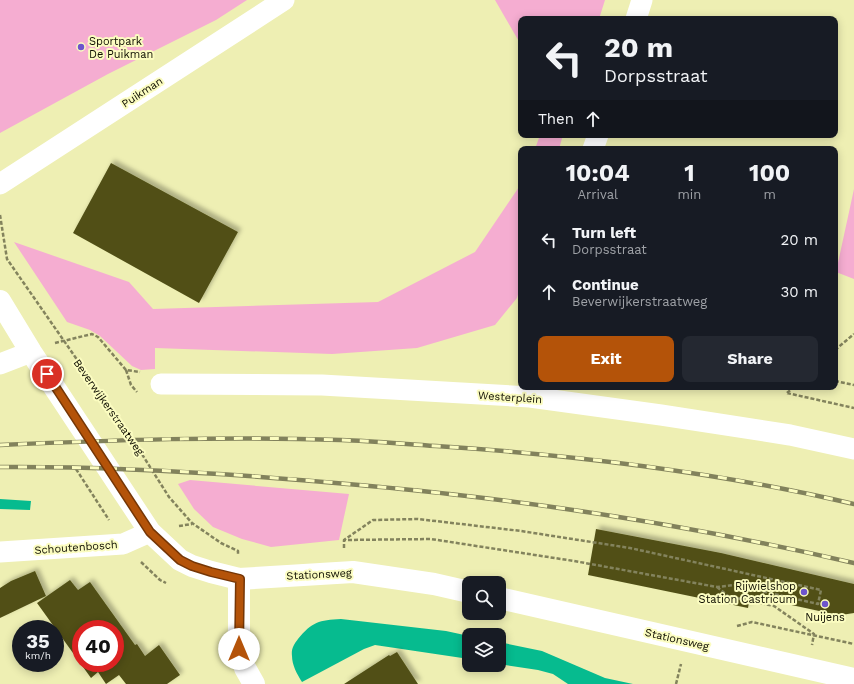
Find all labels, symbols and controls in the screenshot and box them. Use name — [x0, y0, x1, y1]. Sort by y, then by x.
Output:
text: 20 m — [604, 31, 673, 64]
icon: left — [538, 32, 590, 84]
place label: Sportpark De Puikman — [89, 35, 153, 61]
marker: Sportpark De Puikman — [76, 42, 86, 52]
text: Dorpsstraat — [604, 65, 708, 86]
street label: Puikman — [119, 74, 165, 110]
icon: ahead — [582, 108, 604, 130]
text: Then — [538, 110, 574, 128]
text: 10:04 — [566, 159, 630, 187]
text: 1 — [684, 159, 695, 187]
text: 100 — [749, 159, 790, 187]
text: Arrival — [577, 187, 618, 202]
text: min — [677, 187, 701, 202]
text: m — [763, 187, 776, 202]
text: Turn left — [572, 224, 636, 242]
icon: left — [538, 229, 560, 251]
text: 20 m — [781, 231, 818, 249]
text: Dorpsstraat — [572, 242, 647, 257]
text: Continue — [572, 276, 639, 294]
icon: ahead — [538, 281, 560, 303]
text: 30 m — [781, 283, 818, 301]
text: Beverwijkerstraatweg — [572, 294, 707, 309]
button: Exit — [538, 336, 674, 382]
button: Share — [682, 336, 818, 382]
pin — [30, 357, 64, 391]
street label: Beverwijkerstraatweg — [70, 357, 147, 458]
icon: arrive — [36, 363, 58, 385]
street label: Westerplein — [478, 389, 542, 406]
street label: Schoutenbosch — [34, 538, 118, 557]
street label: Stationsweg — [286, 566, 352, 583]
map controls — [462, 576, 506, 672]
button: search — [462, 576, 506, 620]
place label: Rijwielshop Station Castricum — [699, 580, 796, 606]
marker: Rijwielshop Station Castricum — [799, 587, 809, 597]
marker: Nuijens — [820, 599, 830, 609]
place label: Nuijens — [805, 611, 845, 624]
speed limit sign: 40 — [72, 620, 124, 672]
street label: Stationsweg — [644, 626, 710, 653]
position arrow — [218, 628, 260, 670]
button: layers — [462, 628, 506, 672]
text: 35 — [26, 629, 50, 653]
text: km/h — [25, 650, 51, 661]

